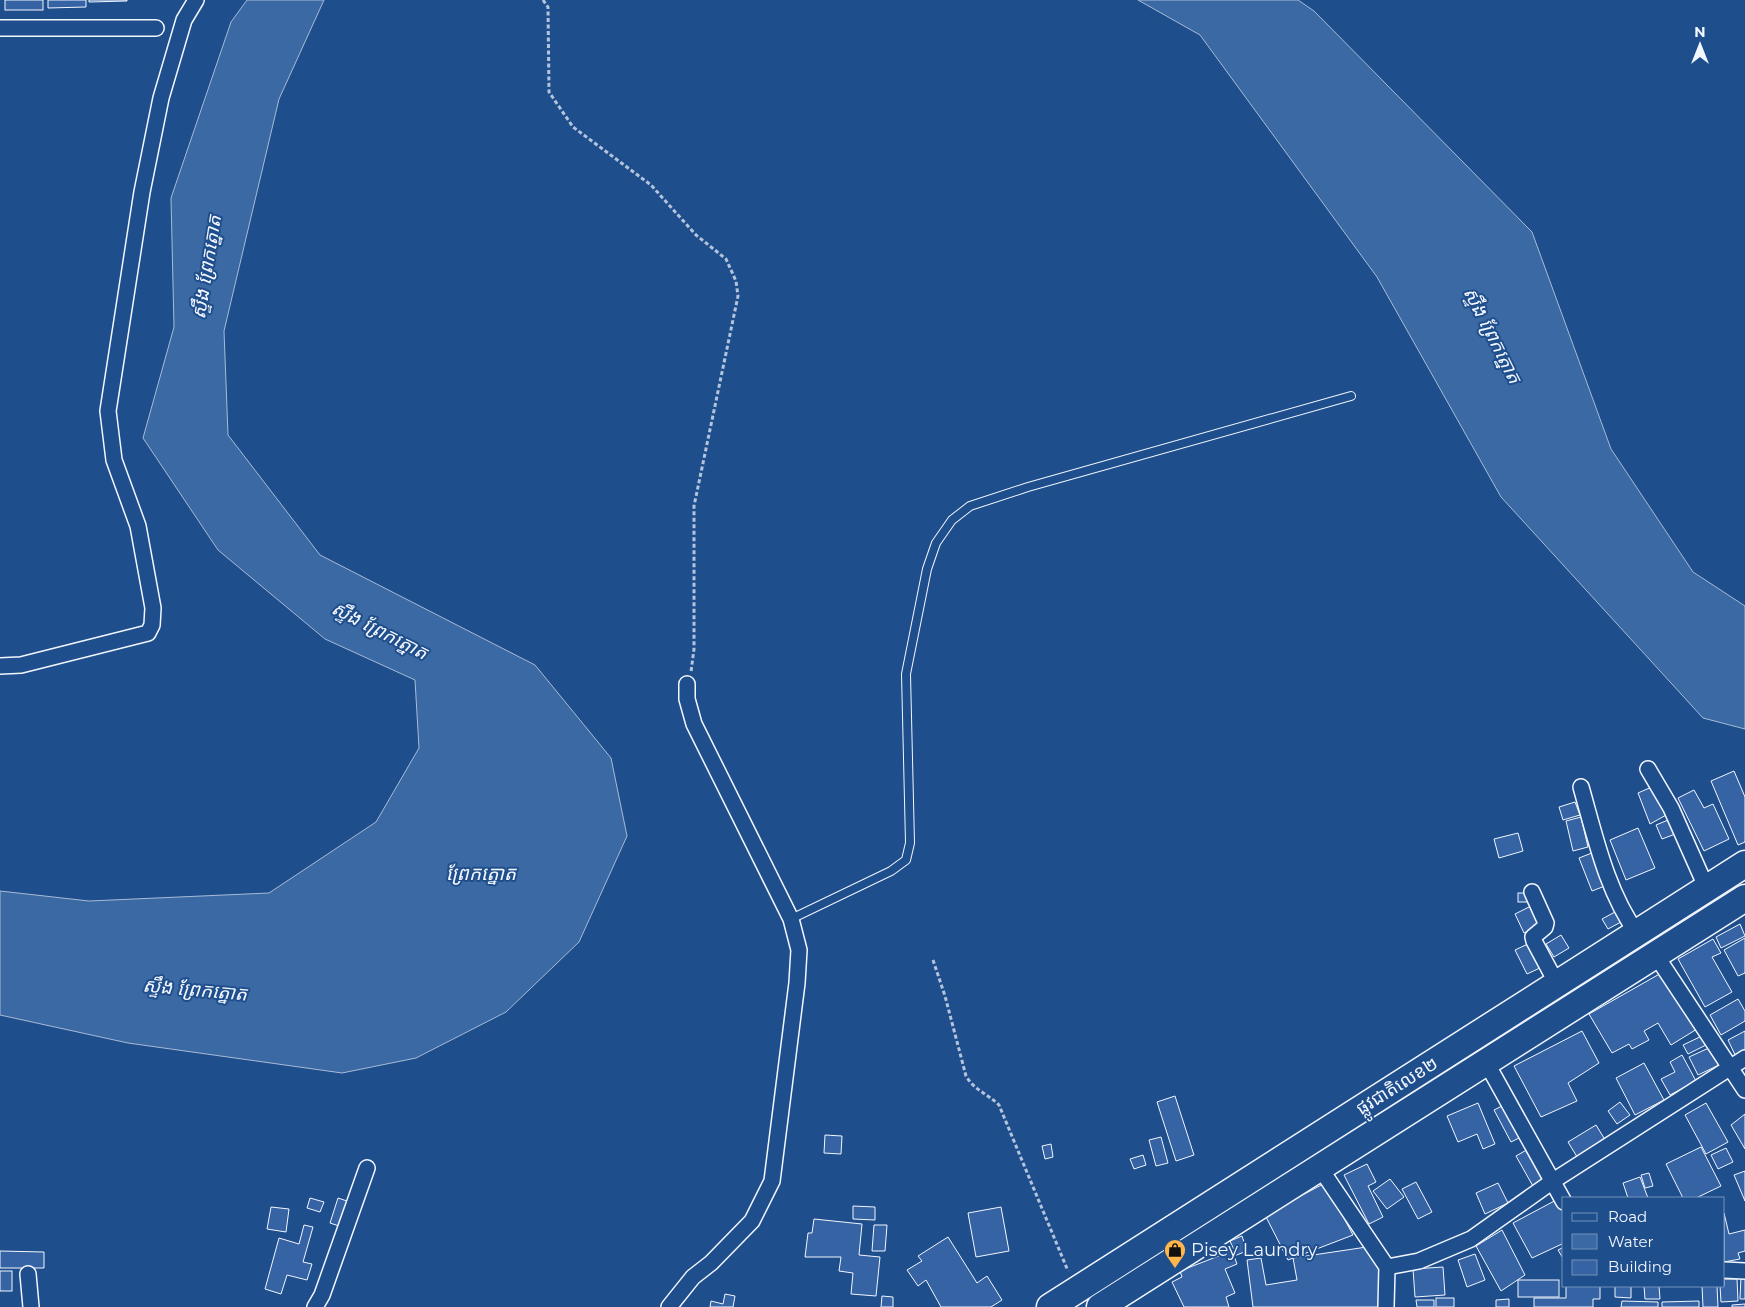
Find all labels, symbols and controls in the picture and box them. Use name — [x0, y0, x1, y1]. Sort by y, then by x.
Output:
north arrow — [1675, 20, 1725, 70]
text: N — [1694, 23, 1706, 41]
water label: ស្ទឹង ព្រែកត្នោត — [187, 213, 227, 321]
water label: ស្ទឹង ព្រែកត្នោត — [1458, 283, 1527, 388]
water label: ស្ទឹង ព្រែកត្នោត — [328, 596, 433, 665]
water label: ព្រែកត្នោត — [446, 862, 517, 885]
water label: ស្ទឹង ព្រែកត្នោត — [142, 973, 249, 1006]
street label: ផ្លូវជាតិលេខ២ — [1352, 1052, 1445, 1124]
legend — [1562, 1197, 1725, 1287]
text: Road — [1608, 1207, 1647, 1226]
text: Water — [1608, 1232, 1654, 1251]
shop icon: Pisey Laundry — [1163, 1238, 1187, 1269]
place label: Pisey Laundry — [1191, 1239, 1318, 1261]
text: Building — [1608, 1257, 1672, 1276]

